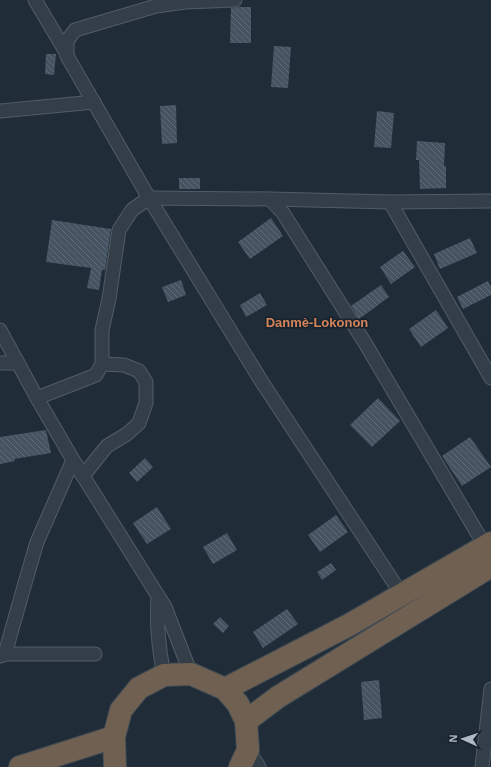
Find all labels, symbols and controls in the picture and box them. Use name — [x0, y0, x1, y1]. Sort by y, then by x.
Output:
district label: Danmè-Lokonon — [266, 315, 368, 330]
north arrow — [443, 719, 483, 759]
text: N — [447, 734, 459, 743]

